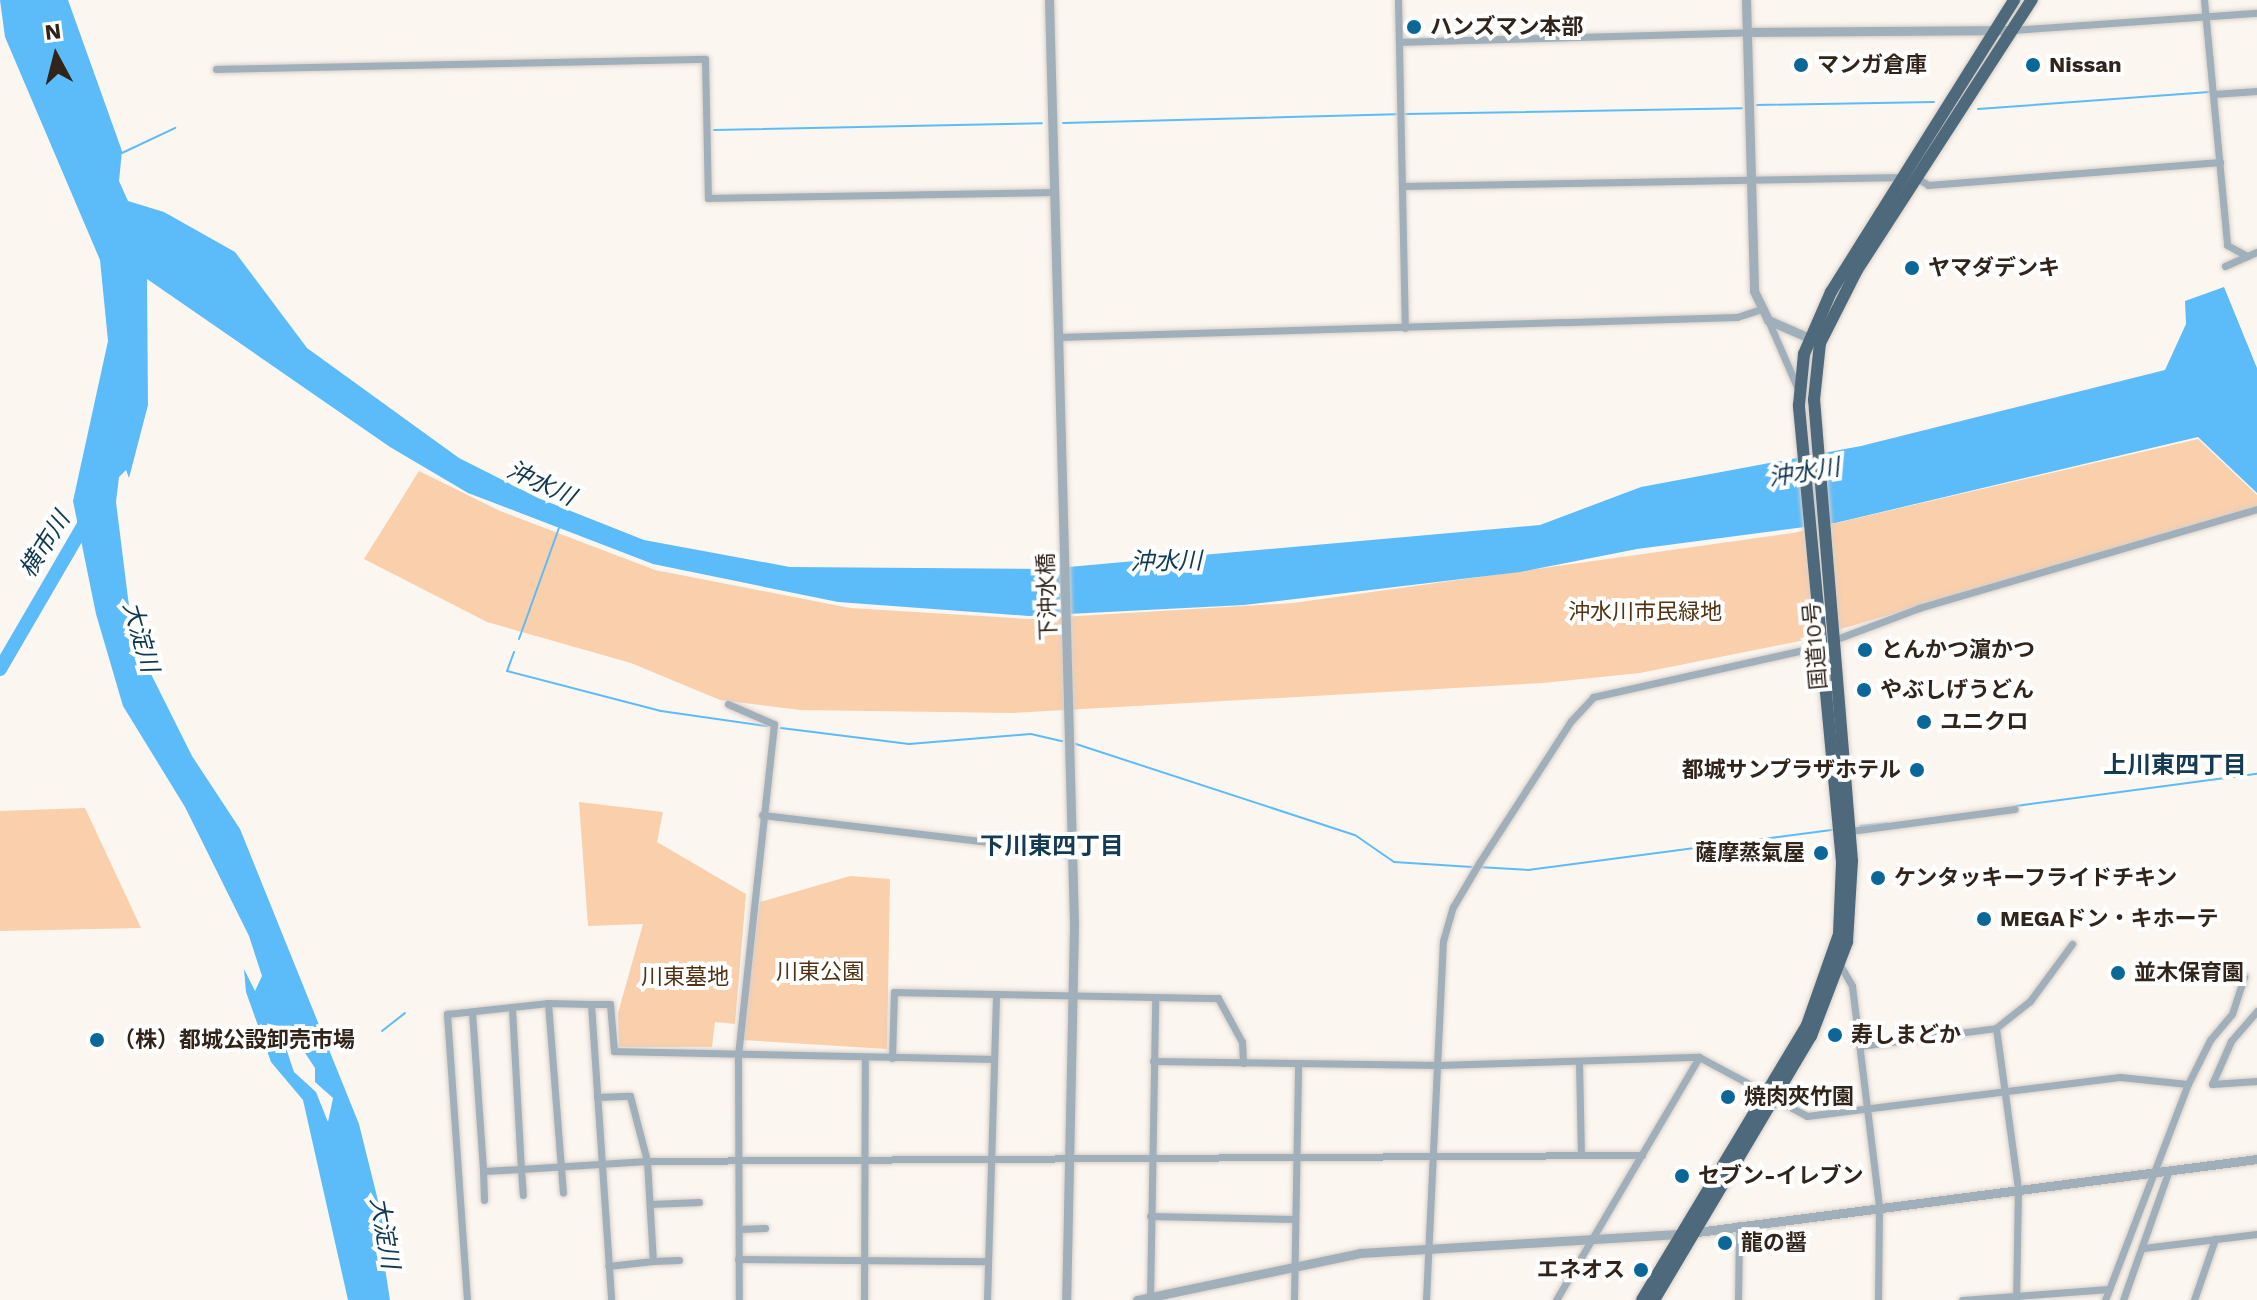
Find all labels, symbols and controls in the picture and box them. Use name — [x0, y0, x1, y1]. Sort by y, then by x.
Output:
place label: ハンズマン本部 — [1430, 14, 1584, 40]
north arrow — [16, 16, 96, 96]
text: N — [43, 18, 63, 45]
marker: ハンズマン本部 — [1405, 18, 1423, 36]
place label: マンガ倉庫 — [1817, 52, 1927, 78]
place label: Nissan — [2049, 52, 2122, 78]
marker: マンガ倉庫 — [1792, 56, 1810, 74]
marker: Nissan — [2024, 56, 2042, 74]
place label: ヤマダデンキ — [1928, 255, 2060, 281]
marker: ヤマダデンキ — [1903, 259, 1921, 277]
water label: 沖水川 — [1766, 453, 1842, 493]
water label: 沖水川 — [502, 456, 580, 512]
water label: 横市川 — [14, 507, 76, 583]
water label: 沖水川 — [1130, 547, 1202, 577]
street label: 下沖水橋 — [1032, 553, 1062, 641]
water label: 大淀川 — [116, 598, 164, 676]
park label: 沖水川市民緑地 — [1568, 599, 1722, 625]
street label: 国道10号 — [1798, 601, 1832, 691]
place label: とんかつ濵かつ — [1881, 637, 2035, 663]
marker: とんかつ濵かつ — [1856, 641, 1874, 659]
place label: やぶしげうどん — [1880, 677, 2034, 703]
marker: やぶしげうどん — [1855, 681, 1873, 699]
place label: ユニクロ — [1940, 709, 2028, 735]
marker: ユニクロ — [1915, 713, 1933, 731]
district label: 上川東四丁目 — [2103, 752, 2247, 780]
place label: 都城サンプラザホテル — [1681, 757, 1901, 783]
marker: 都城サンプラザホテル — [1908, 761, 1926, 779]
district label: 下川東四丁目 — [980, 833, 1124, 861]
place label: 薩摩蒸氣屋 — [1695, 840, 1805, 866]
marker: 薩摩蒸氣屋 — [1812, 844, 1830, 862]
place label: ケンタッキーフライドチキン — [1894, 865, 2180, 891]
marker: ケンタッキーフライドチキン — [1869, 869, 1887, 887]
place label: MEGAドン・キホーテ — [2000, 906, 2219, 932]
marker: MEGAドン・キホーテ — [1975, 910, 1993, 928]
park label: 川東公園 — [776, 959, 864, 985]
place label: 並木保育園 — [2134, 960, 2244, 986]
park label: 川東墓地 — [641, 964, 729, 990]
marker: 並木保育園 — [2109, 964, 2127, 982]
place label: 寿しまどか — [1851, 1022, 1961, 1048]
marker: 寿しまどか — [1826, 1026, 1844, 1044]
place label: （株）都城公設卸売市場 — [113, 1027, 355, 1053]
marker: （株）都城公設卸売市場 — [88, 1031, 106, 1049]
place label: 焼肉夾竹園 — [1744, 1084, 1854, 1110]
marker: 焼肉夾竹園 — [1719, 1088, 1737, 1106]
place label: セブン-イレブン — [1698, 1163, 1864, 1189]
marker: セブン-イレブン — [1673, 1167, 1691, 1185]
water label: 大淀川 — [364, 1195, 404, 1271]
place label: 龍の醤 — [1741, 1230, 1807, 1256]
marker: 龍の醤 — [1716, 1234, 1734, 1252]
place label: エネオス — [1537, 1257, 1625, 1283]
marker: エネオス — [1632, 1261, 1650, 1279]

